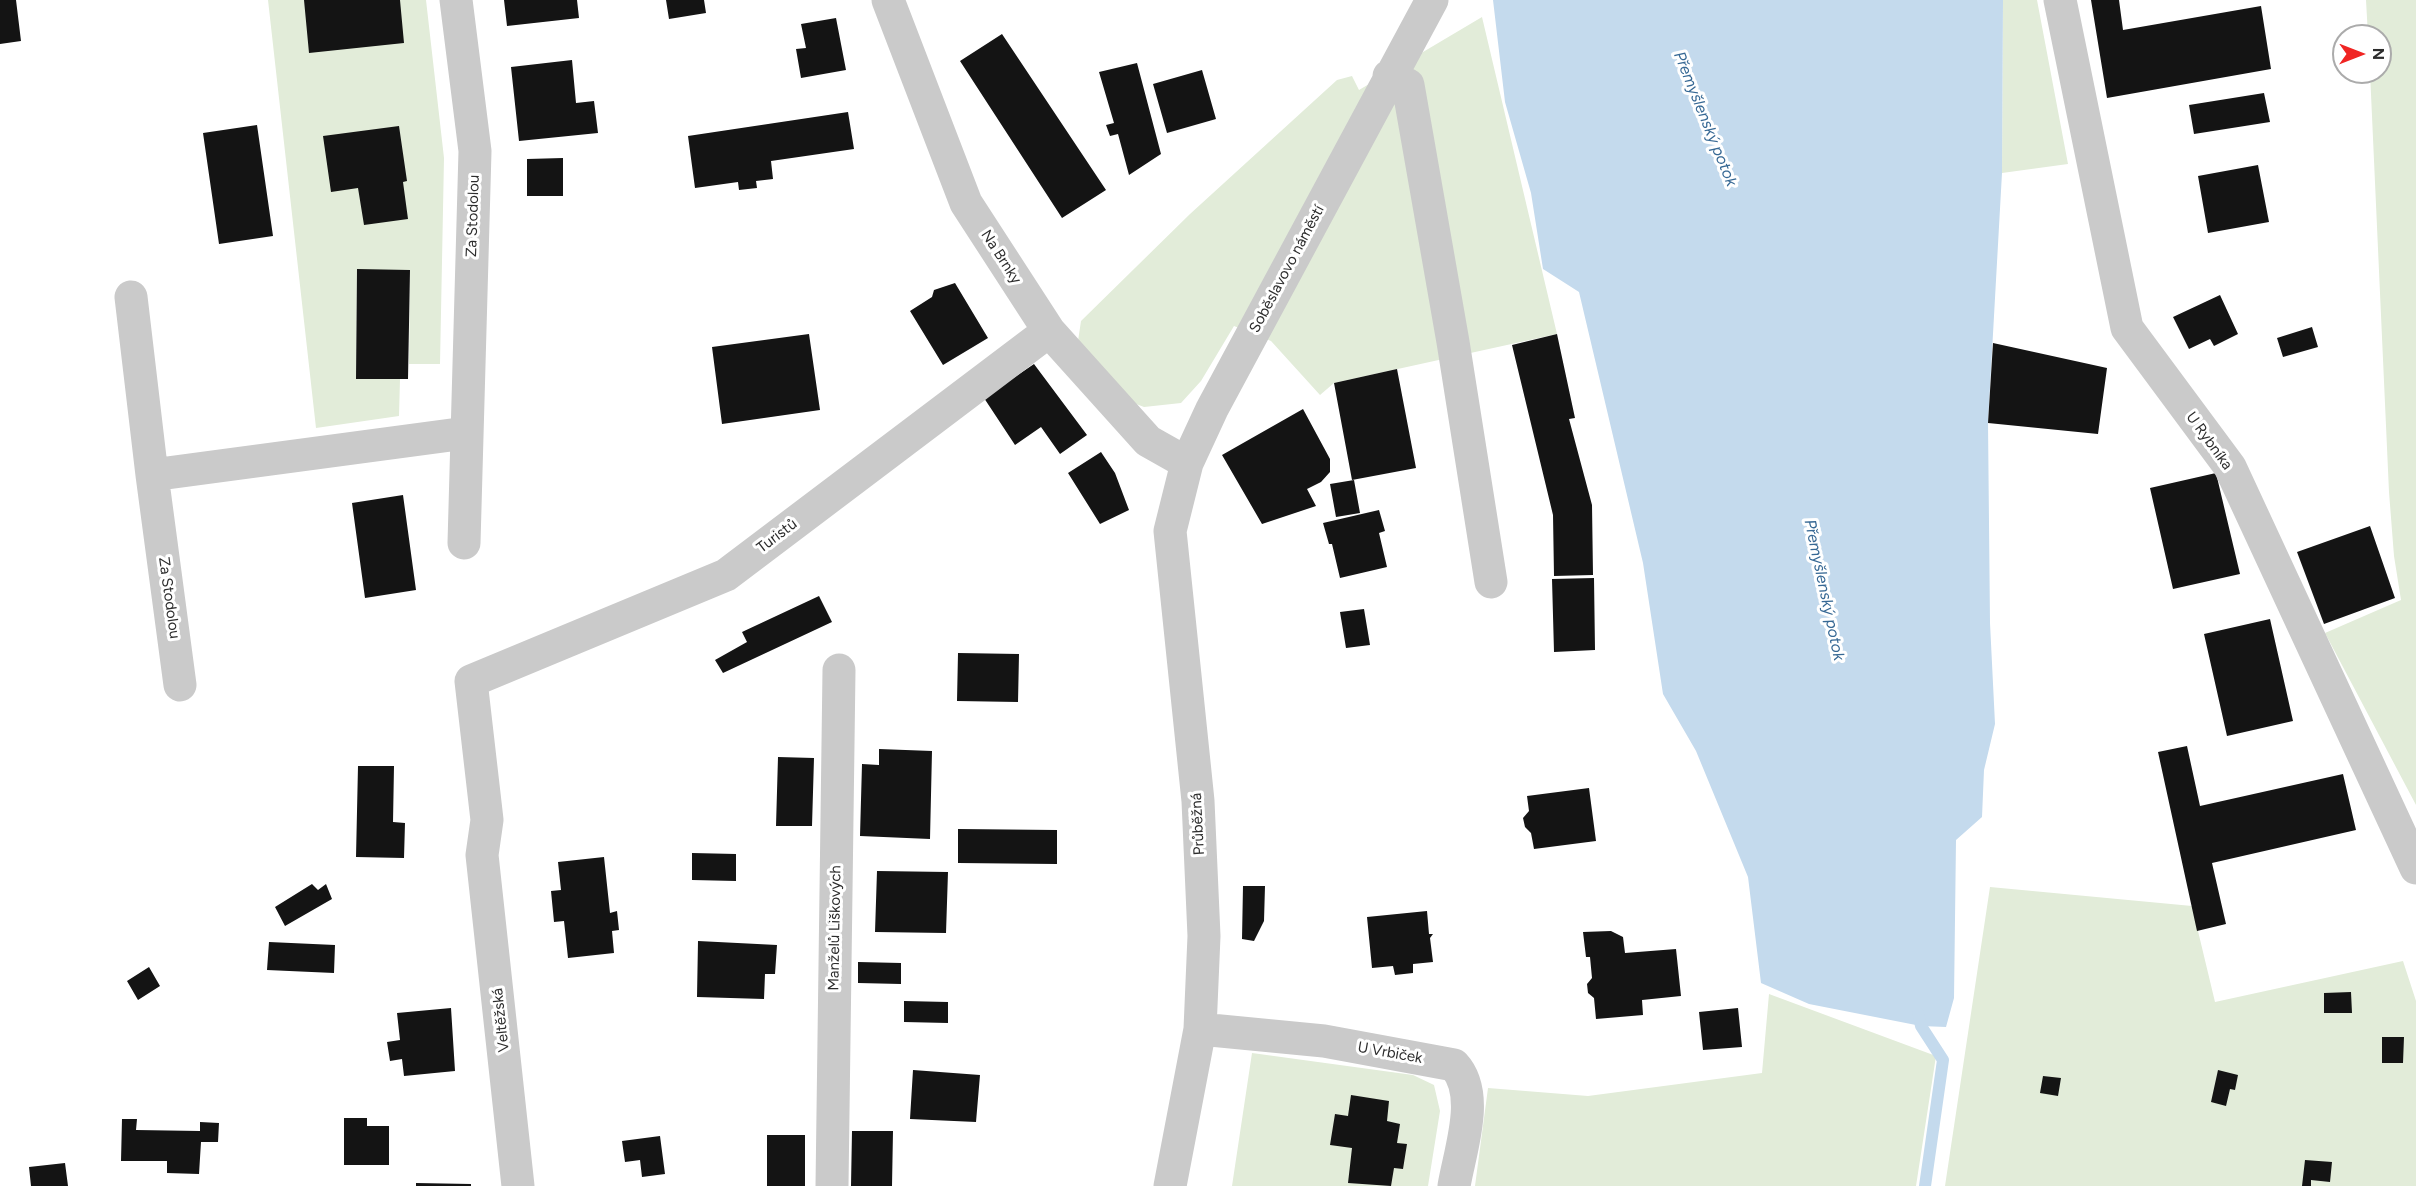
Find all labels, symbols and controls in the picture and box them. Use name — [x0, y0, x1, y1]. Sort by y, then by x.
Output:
north arrow — [2332, 24, 2392, 84]
text: N — [2369, 48, 2388, 60]
water label: Přemyšlenský potok — [1669, 49, 1741, 189]
street label: Za Stodolou — [463, 175, 483, 257]
street label: Soběslavovo náměstí — [1246, 202, 1328, 336]
street label: Na Brnky — [977, 227, 1025, 287]
street label: U Rybníka — [2182, 409, 2236, 473]
street label: Turistů — [753, 515, 801, 557]
water label: Přemyšlenský potok — [1800, 518, 1848, 662]
street label: Za Stodolou — [154, 556, 184, 640]
street label: Průběžná — [1187, 792, 1209, 856]
street label: Manželů Liškových — [825, 865, 845, 991]
street label: Veltěžská — [489, 987, 513, 1053]
street label: U Vrbiček — [1356, 1038, 1424, 1068]

